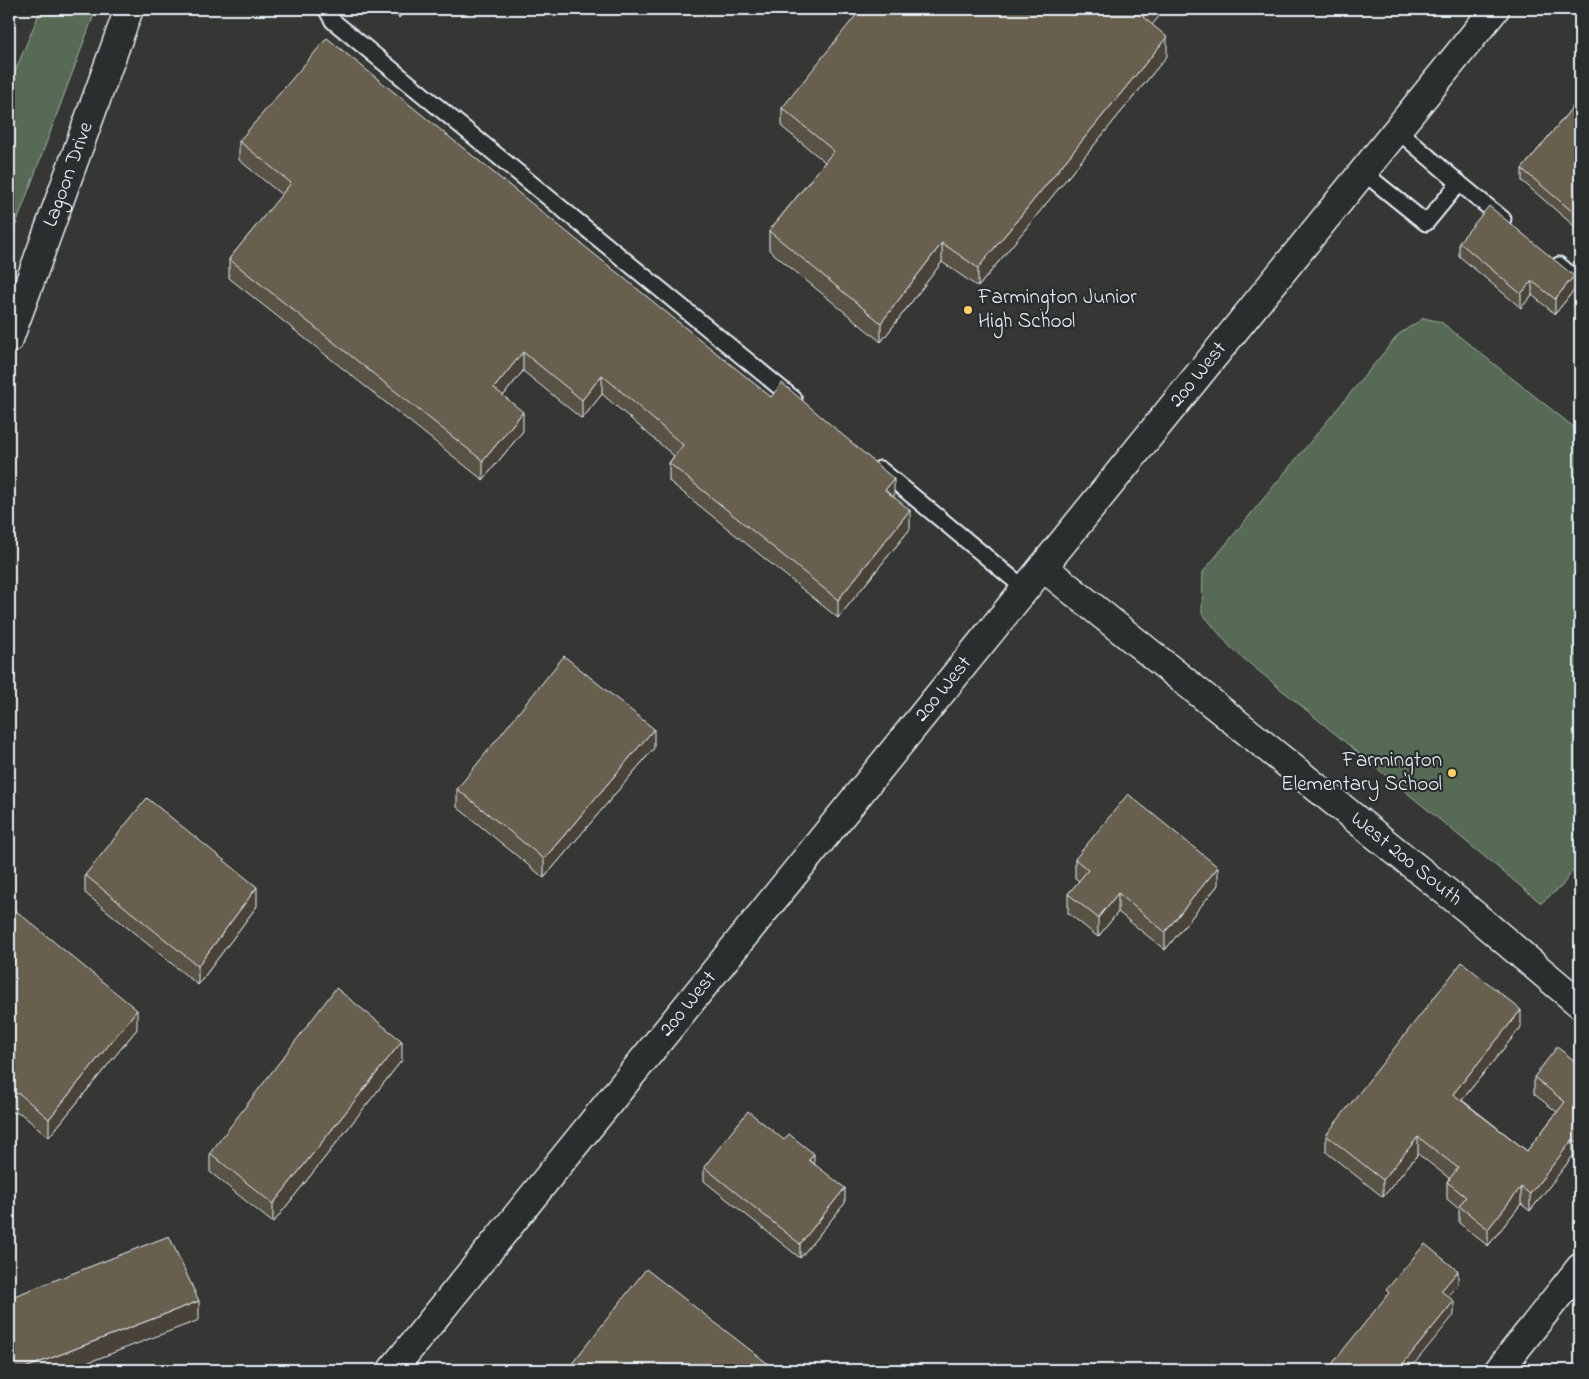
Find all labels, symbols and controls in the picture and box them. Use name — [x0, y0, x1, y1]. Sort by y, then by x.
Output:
street label: Lagoon Drive — [36, 117, 102, 231]
place label: Farmington Junior High School — [977, 283, 1137, 339]
marker: Farmington Junior High School — [962, 304, 974, 316]
street label: 200 West — [1163, 335, 1235, 414]
street label: 200 West — [908, 650, 980, 729]
place label: Farmington Elementary School — [1281, 746, 1442, 802]
marker: Farmington Elementary School — [1446, 767, 1458, 779]
street label: West 200 South — [1344, 805, 1468, 914]
street label: 200 West — [653, 965, 725, 1044]

